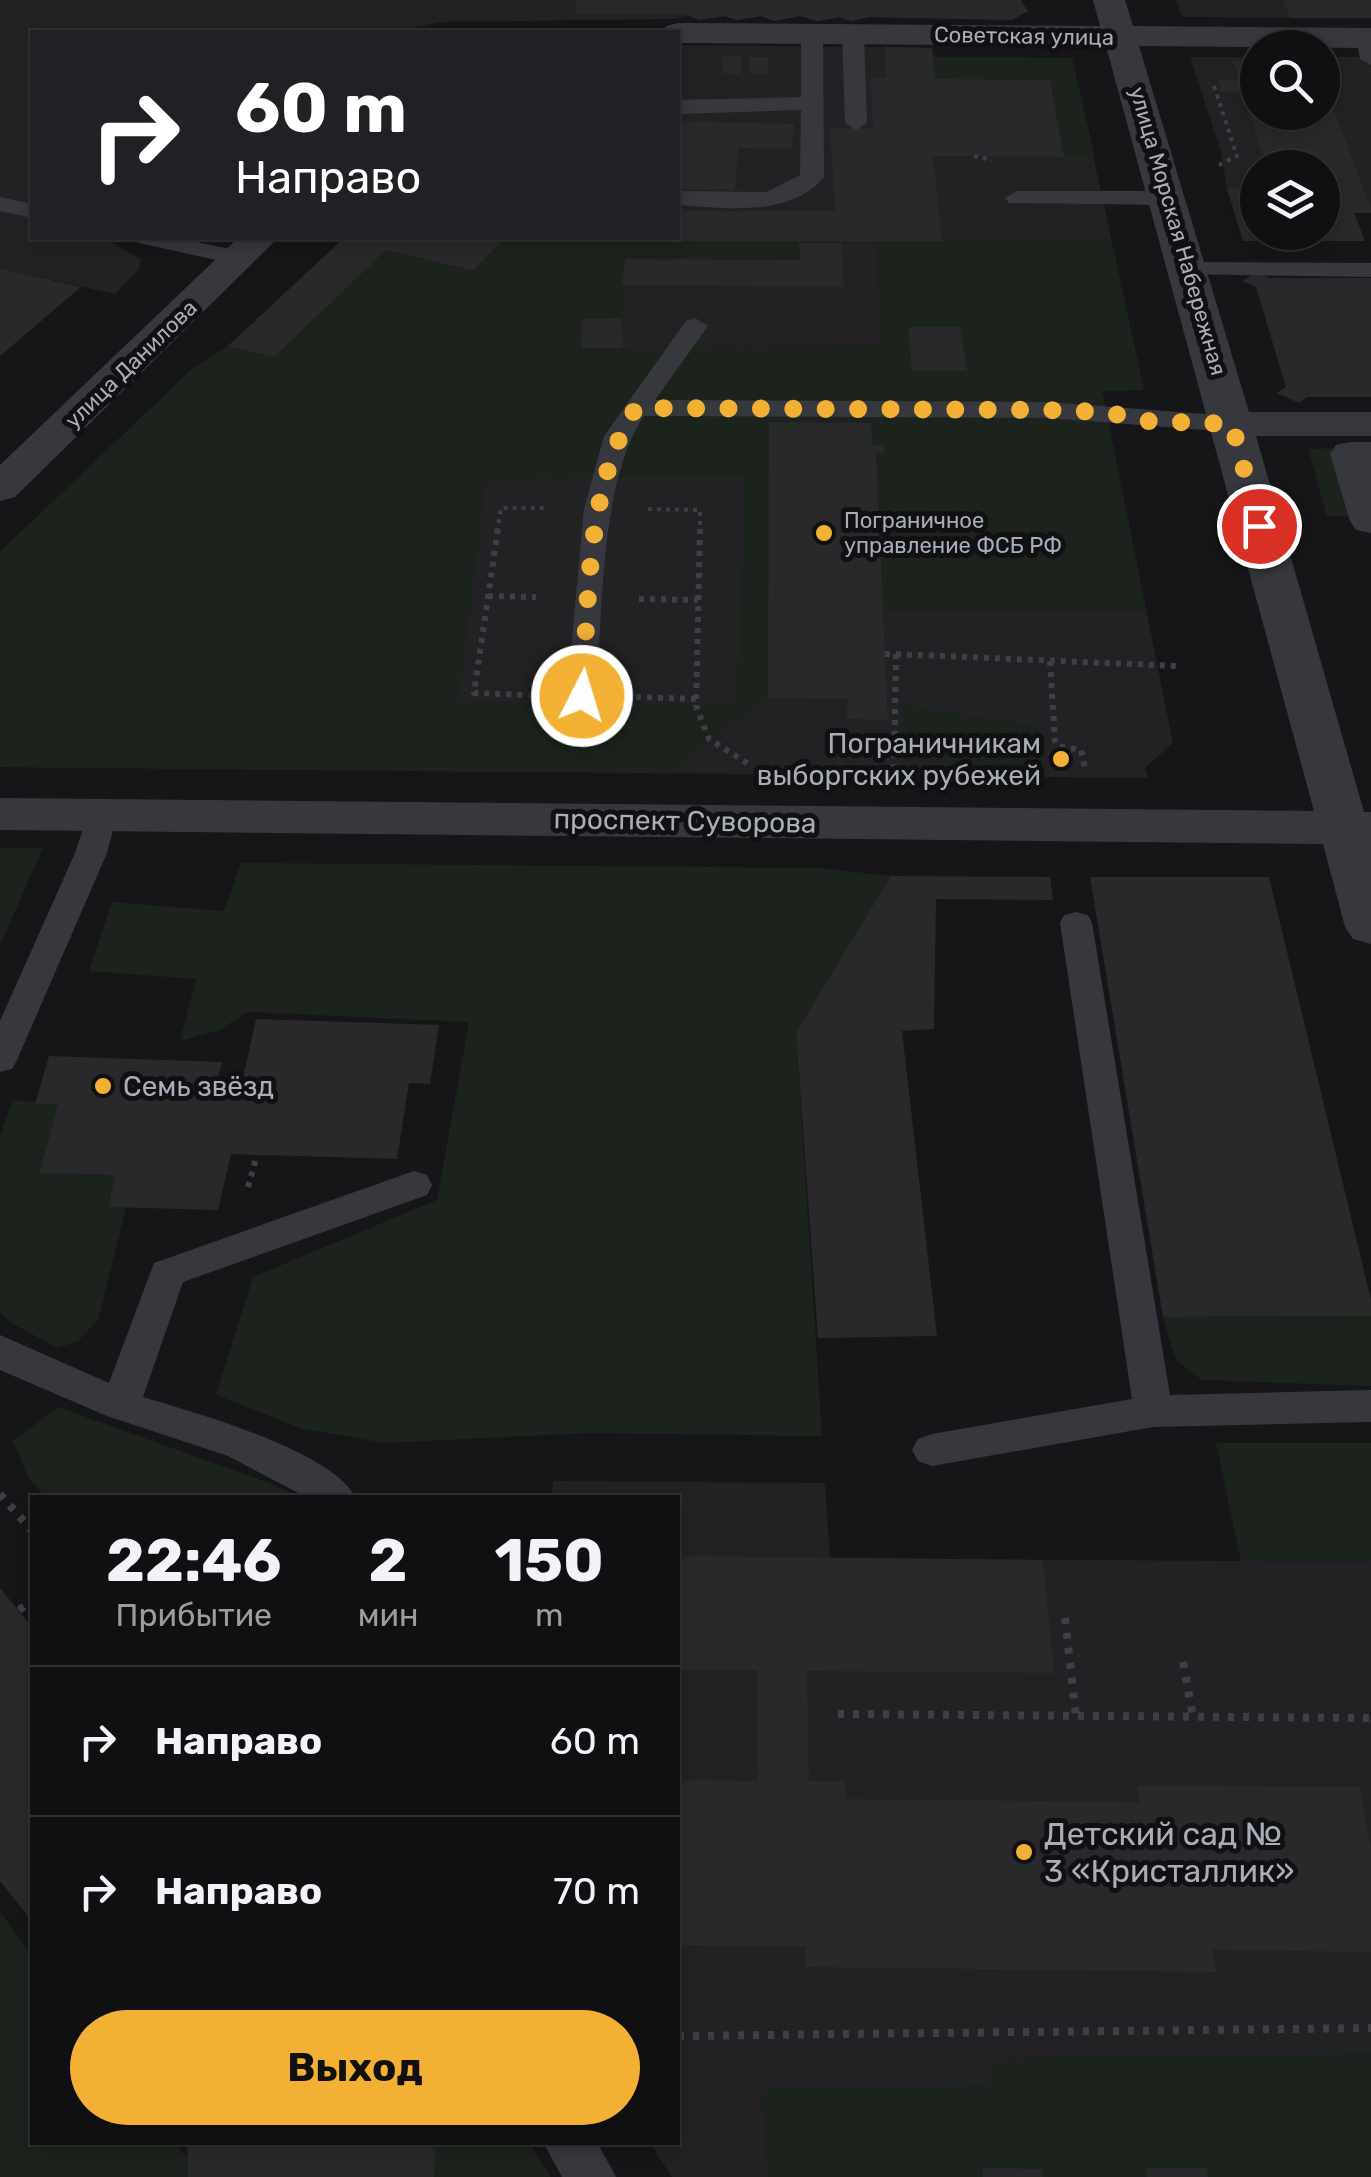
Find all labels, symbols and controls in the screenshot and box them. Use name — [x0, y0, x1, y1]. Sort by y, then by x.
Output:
street label: Советская улица — [934, 21, 1114, 51]
map controls — [1240, 30, 1340, 250]
button: search — [1240, 30, 1340, 130]
text: 60 m — [235, 67, 407, 150]
icon: right — [70, 70, 200, 200]
street label: улица Морская Набережная — [1124, 84, 1232, 378]
button: layers — [1240, 150, 1340, 250]
text: Направо — [235, 151, 421, 204]
street label: улица Данилова — [59, 294, 203, 434]
pin — [1217, 484, 1302, 569]
icon: arrive — [1232, 499, 1287, 554]
place label: Пограничное управление ФСБ РФ — [844, 507, 1062, 559]
marker: Пограничное управление ФСБ РФ — [813, 522, 835, 544]
position arrow — [530, 644, 634, 748]
place label: Пограничникам выборгских рубежей — [757, 727, 1041, 792]
marker: Пограничникам выборгских рубежей — [1050, 748, 1072, 770]
street label: проспект Суворова — [553, 802, 817, 840]
place label: Семь звёзд — [123, 1070, 274, 1103]
marker: Семь звёзд — [92, 1075, 114, 1097]
text: 22:46 — [106, 1525, 282, 1596]
text: 2 — [369, 1525, 408, 1596]
text: 150 — [495, 1525, 604, 1596]
text: Прибытие — [116, 1596, 272, 1634]
text: мин — [358, 1596, 418, 1634]
text: m — [535, 1596, 563, 1634]
icon: right — [70, 1714, 125, 1769]
text: Направо — [155, 1718, 322, 1764]
text: 60 m — [550, 1718, 640, 1764]
place label: Детский сад № 3 «Кристаллик» — [1044, 1815, 1295, 1890]
marker: Детский сад № 3 «Кристаллик» — [1013, 1841, 1035, 1863]
icon: right — [70, 1864, 125, 1919]
text: Направо — [155, 1868, 322, 1914]
text: 70 m — [553, 1868, 640, 1914]
button: Выход — [70, 2010, 640, 2125]

